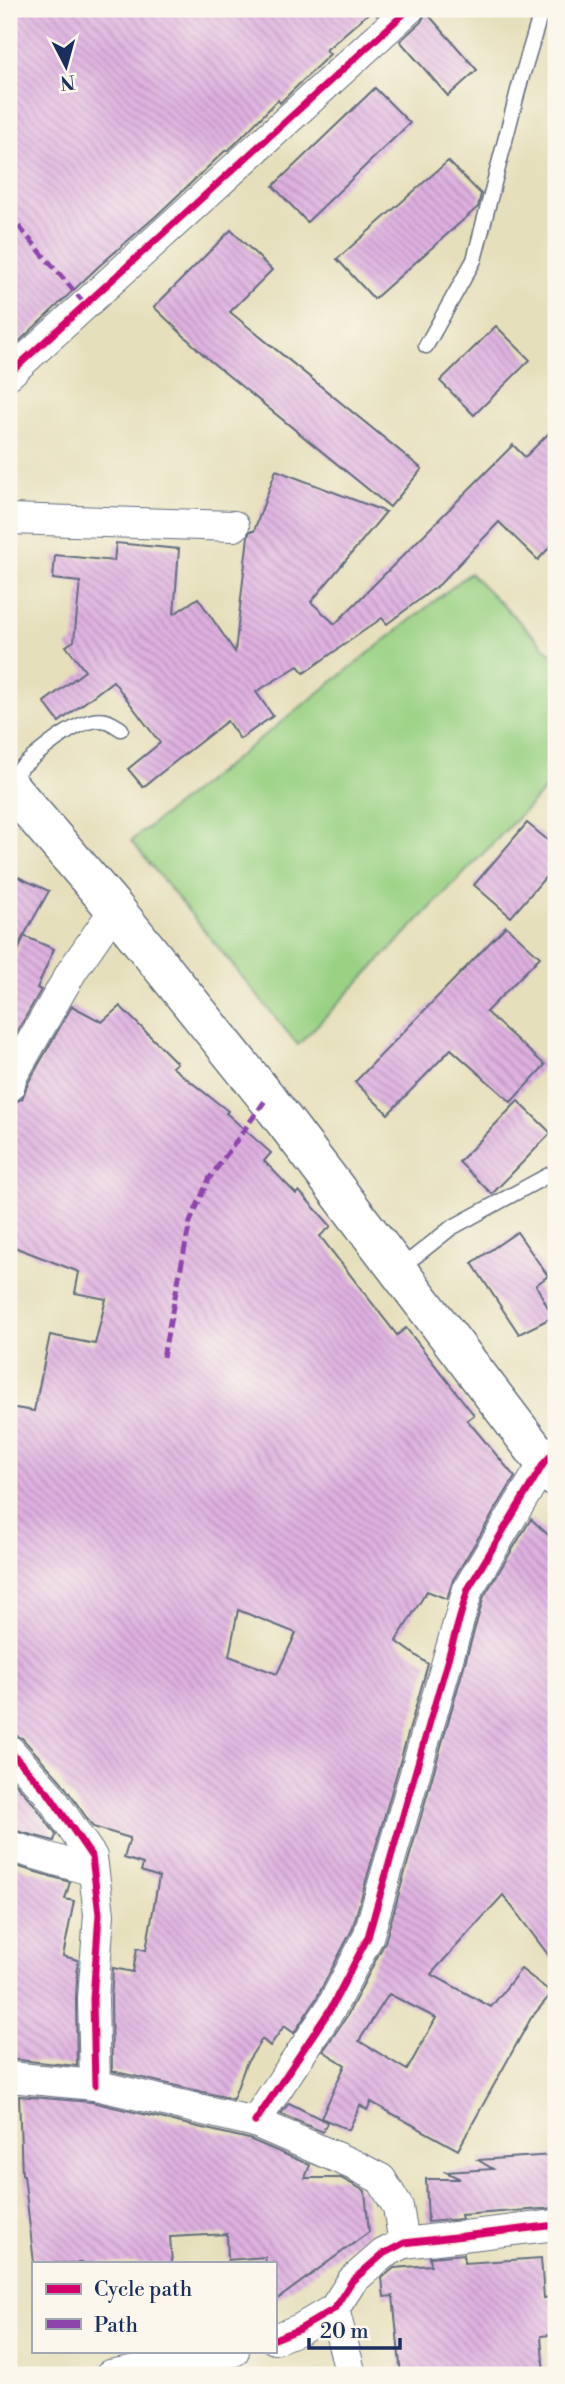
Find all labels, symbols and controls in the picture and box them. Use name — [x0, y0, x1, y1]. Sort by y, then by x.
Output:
north arrow — [32, 32, 102, 102]
text: N — [59, 69, 76, 95]
legend — [32, 2262, 276, 2352]
text: Cycle path — [94, 2277, 193, 2303]
scale bar — [309, 2307, 400, 2351]
text: Path — [94, 2313, 139, 2339]
text: 20 m — [320, 2319, 369, 2345]

